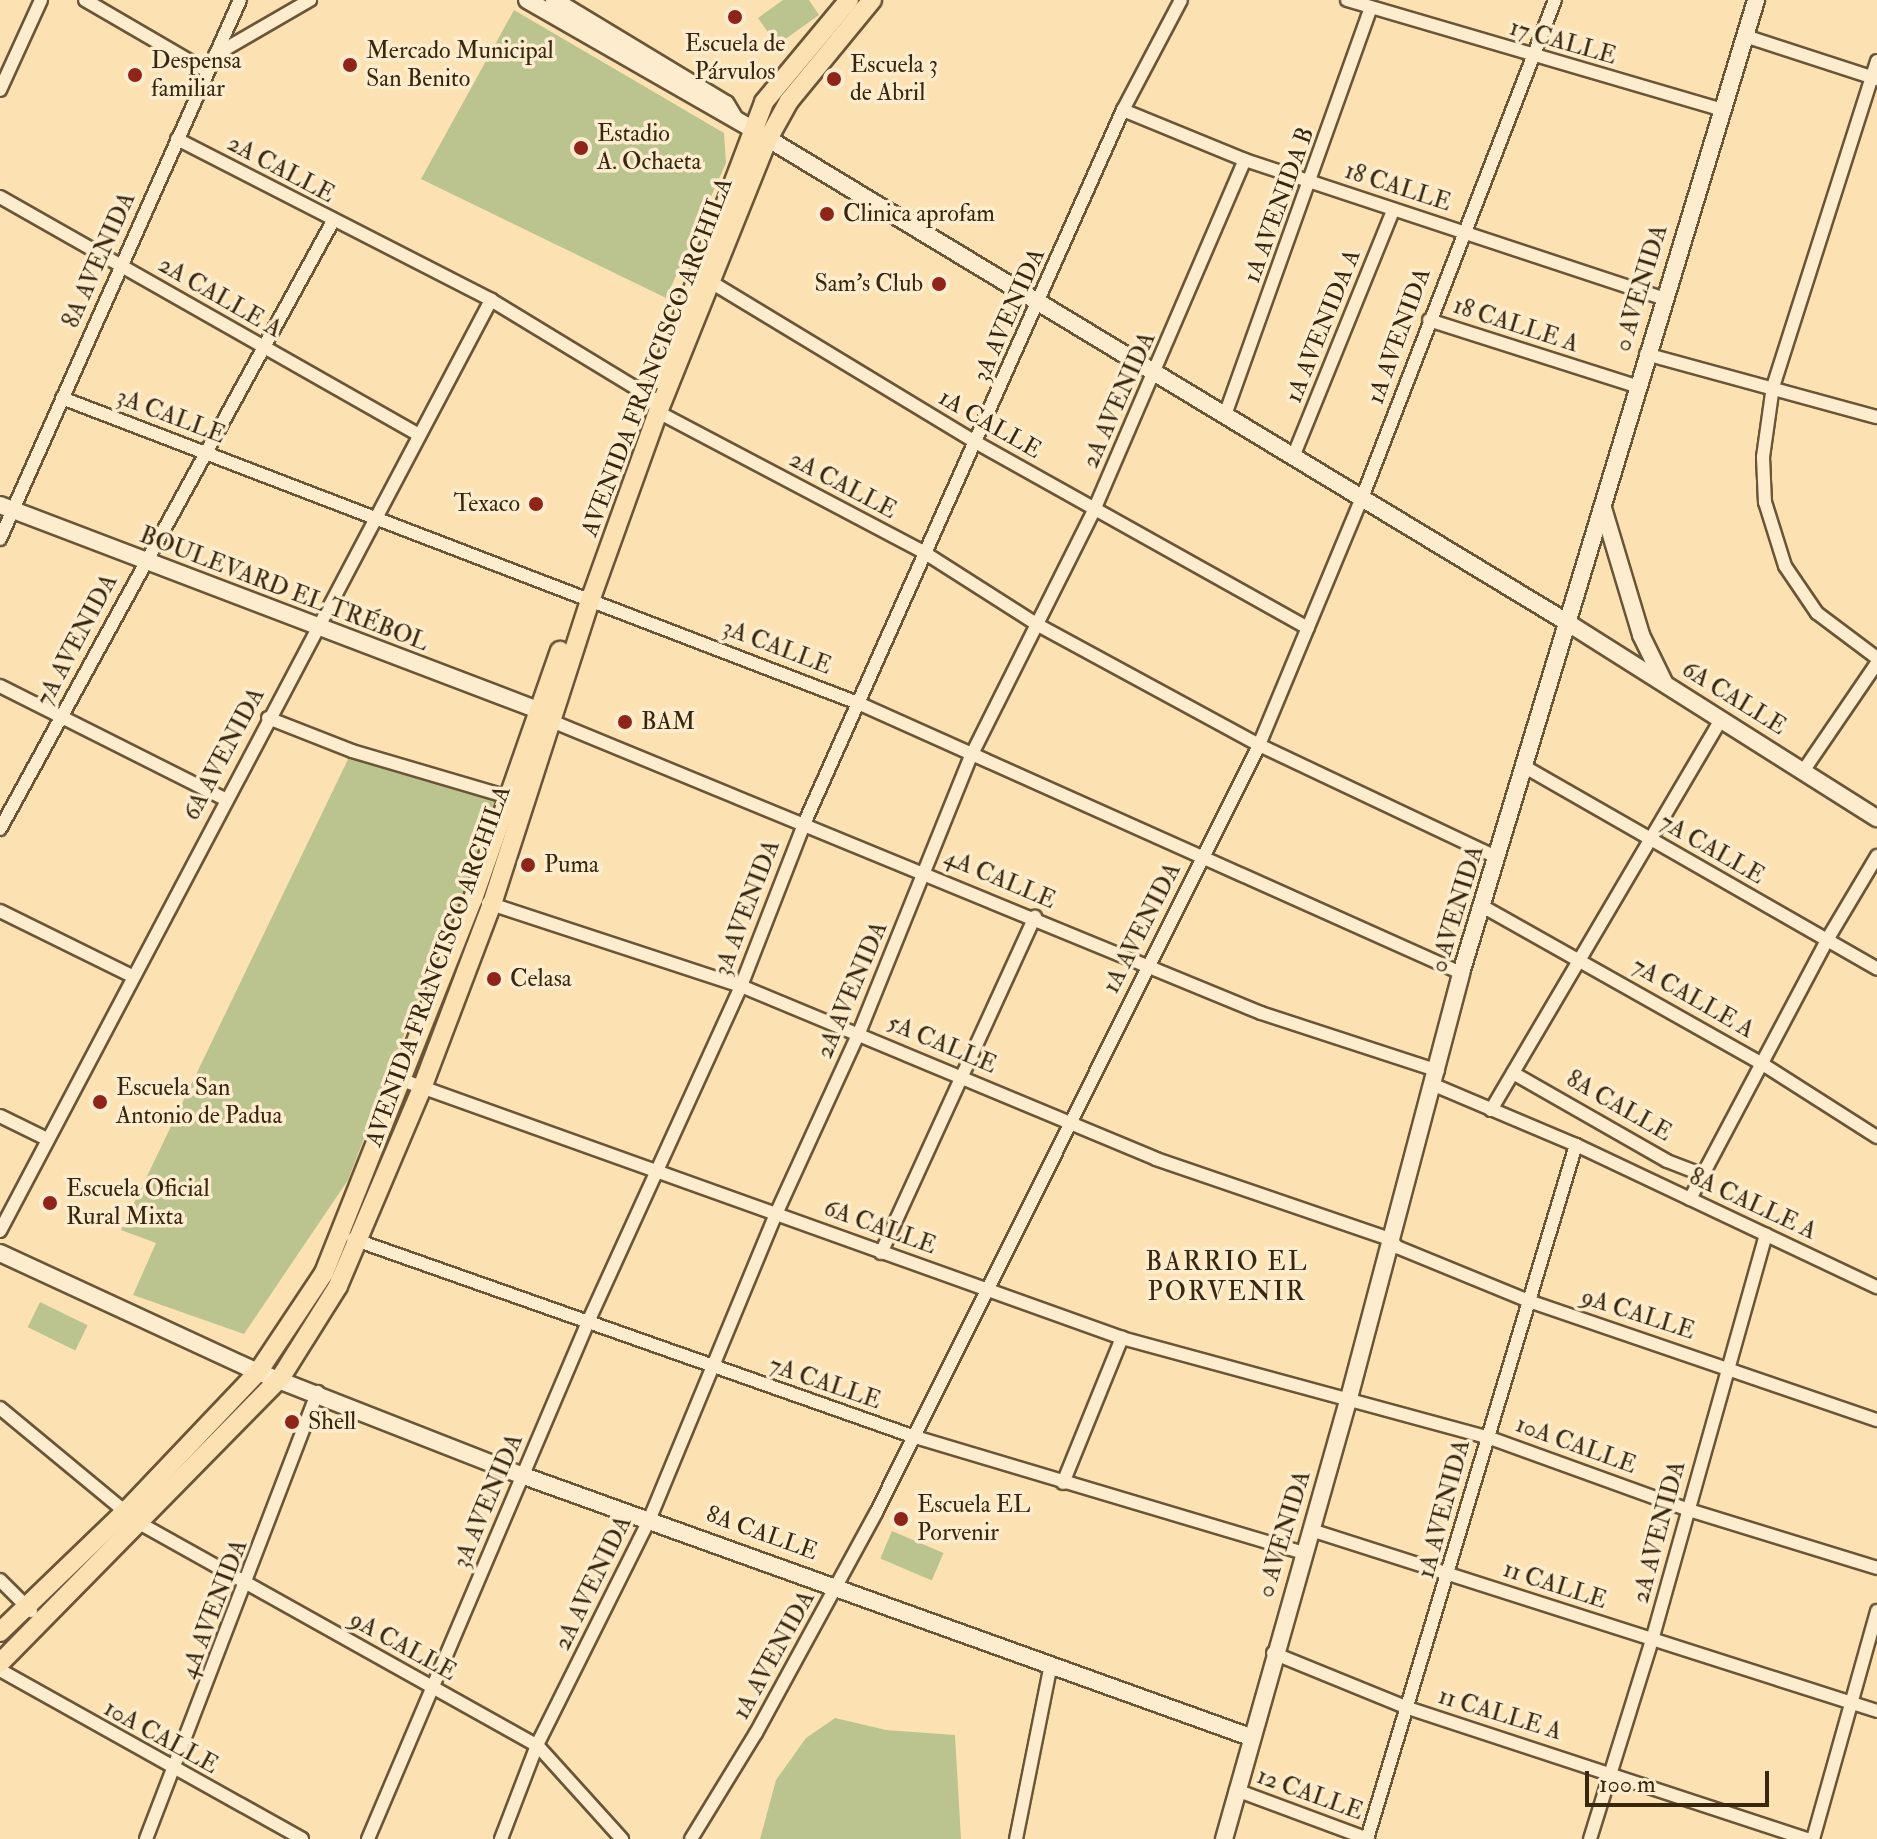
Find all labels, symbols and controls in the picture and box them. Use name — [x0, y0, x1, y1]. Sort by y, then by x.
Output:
marker: Escuela de Párvulos — [726, 8, 744, 26]
street label: 17 CALLE — [1506, 13, 1620, 71]
place label: Escuela de Párvulos — [685, 30, 785, 86]
place label: Mercado Municipal San Benito — [366, 37, 554, 93]
place label: Despensa familiar — [151, 47, 241, 103]
place label: Escuela 3 de Abril — [850, 51, 938, 107]
marker: Mercado Municipal San Benito — [341, 56, 359, 74]
marker: Despensa familiar — [126, 66, 144, 84]
marker: Escuela 3 de Abril — [825, 70, 843, 88]
place label: Estadio A. Ochaeta — [597, 120, 701, 176]
street label: 1A AVENIDA B — [1238, 123, 1320, 287]
street label: 2A CALLE — [222, 129, 340, 209]
marker: Estadio A. Ochaeta — [572, 139, 590, 157]
street label: 18 CALLE — [1341, 156, 1455, 218]
street label: AVENIDA FRANCISCO ARCHILA — [575, 173, 739, 541]
street label: 8A AVENIDA — [56, 188, 142, 332]
place label: Clinica aprofam — [843, 200, 995, 228]
marker: Clinica aprofam — [818, 205, 836, 223]
street label: 0 AVENIDA — [1608, 221, 1674, 355]
street label: 3A AVENIDA — [967, 244, 1051, 386]
street label: 1A AVENIDA A — [1279, 245, 1367, 407]
street label: 2A CALLE A — [153, 250, 287, 344]
street label: 1A AVENIDA — [1361, 264, 1437, 408]
place label: Sam's Club — [814, 270, 923, 298]
marker: Sam's Club — [930, 275, 948, 293]
street label: 18 CALLE A — [1450, 291, 1582, 359]
street label: 2A AVENIDA — [1076, 327, 1162, 473]
street label: 3A CALLE — [112, 382, 230, 450]
street label: 1A CALLE — [934, 383, 1046, 465]
street label: 2A CALLE — [784, 445, 902, 525]
place label: Texaco — [454, 490, 520, 518]
marker: Texaco — [527, 495, 545, 513]
street label: BOULEVARD EL TRÉBOL — [136, 521, 432, 657]
street label: 7A AVENIDA — [30, 569, 124, 711]
street label: 3A CALLE — [718, 613, 836, 681]
street label: 6A CALLE — [1677, 655, 1791, 741]
street label: 6A AVENIDA — [177, 683, 271, 825]
place label: BAM — [641, 708, 695, 736]
marker: BAM — [616, 713, 634, 731]
street label: AVENIDA FRANCISCO ARCHILA — [359, 782, 517, 1150]
street label: 7A CALLE — [1654, 807, 1770, 891]
street label: 3A AVENIDA — [708, 836, 786, 980]
street label: 0 AVENIDA — [1424, 842, 1490, 976]
street label: 4A CALLE — [940, 843, 1060, 915]
place label: Puma — [544, 851, 599, 879]
marker: Puma — [519, 856, 537, 874]
street label: 1A AVENIDA — [1097, 858, 1187, 998]
street label: 2A AVENIDA — [810, 917, 894, 1063]
street label: 7A CALLE A — [1627, 951, 1759, 1045]
place label: Celasa — [510, 965, 572, 993]
marker: Celasa — [485, 970, 503, 988]
street label: 5A CALLE — [883, 1008, 1001, 1080]
street label: 8A CALLE — [1561, 1064, 1677, 1148]
place label: Escuela San Antonio de Padua — [116, 1074, 282, 1130]
marker: Escuela San Antonio de Padua — [91, 1093, 109, 1111]
street label: 8A CALLE A — [1685, 1162, 1821, 1246]
place label: Escuela Oficial Rural Mixta — [66, 1175, 210, 1231]
street label: 6A CALLE — [820, 1193, 940, 1261]
marker: Escuela Oficial Rural Mixta — [41, 1194, 59, 1212]
district label: BARRIO EL PORVENIR — [1145, 1247, 1309, 1308]
street label: 9A CALLE — [1578, 1282, 1698, 1346]
street label: 7A CALLE — [765, 1350, 885, 1416]
place label: Shell — [308, 1408, 356, 1436]
street label: 10A CALLE — [1512, 1410, 1640, 1480]
marker: Shell — [283, 1413, 301, 1431]
street label: 3A AVENIDA — [447, 1429, 529, 1573]
street label: 1A AVENIDA — [1412, 1436, 1476, 1582]
street label: 2A AVENIDA — [1626, 1458, 1692, 1606]
street label: 0 AVENIDA — [1251, 1467, 1317, 1601]
place label: Escuela EL Porvenir — [917, 1491, 1030, 1547]
street label: 8A CALLE — [702, 1500, 822, 1566]
marker: Escuela EL Porvenir — [892, 1510, 910, 1528]
street label: 2A AVENIDA — [548, 1511, 638, 1655]
street label: 4A AVENIDA — [174, 1535, 254, 1683]
street label: 11 CALLE — [1500, 1555, 1610, 1615]
street label: 1A AVENIDA — [727, 1586, 821, 1724]
street label: 9A CALLE — [345, 1605, 461, 1687]
street label: 11 CALLE A — [1435, 1682, 1565, 1746]
street label: 10A CALLE — [99, 1694, 223, 1780]
scale bar — [1589, 1755, 1773, 1805]
street label: 12 CALLE — [1253, 1762, 1367, 1826]
text: 100 m — [1599, 1769, 1656, 1800]

